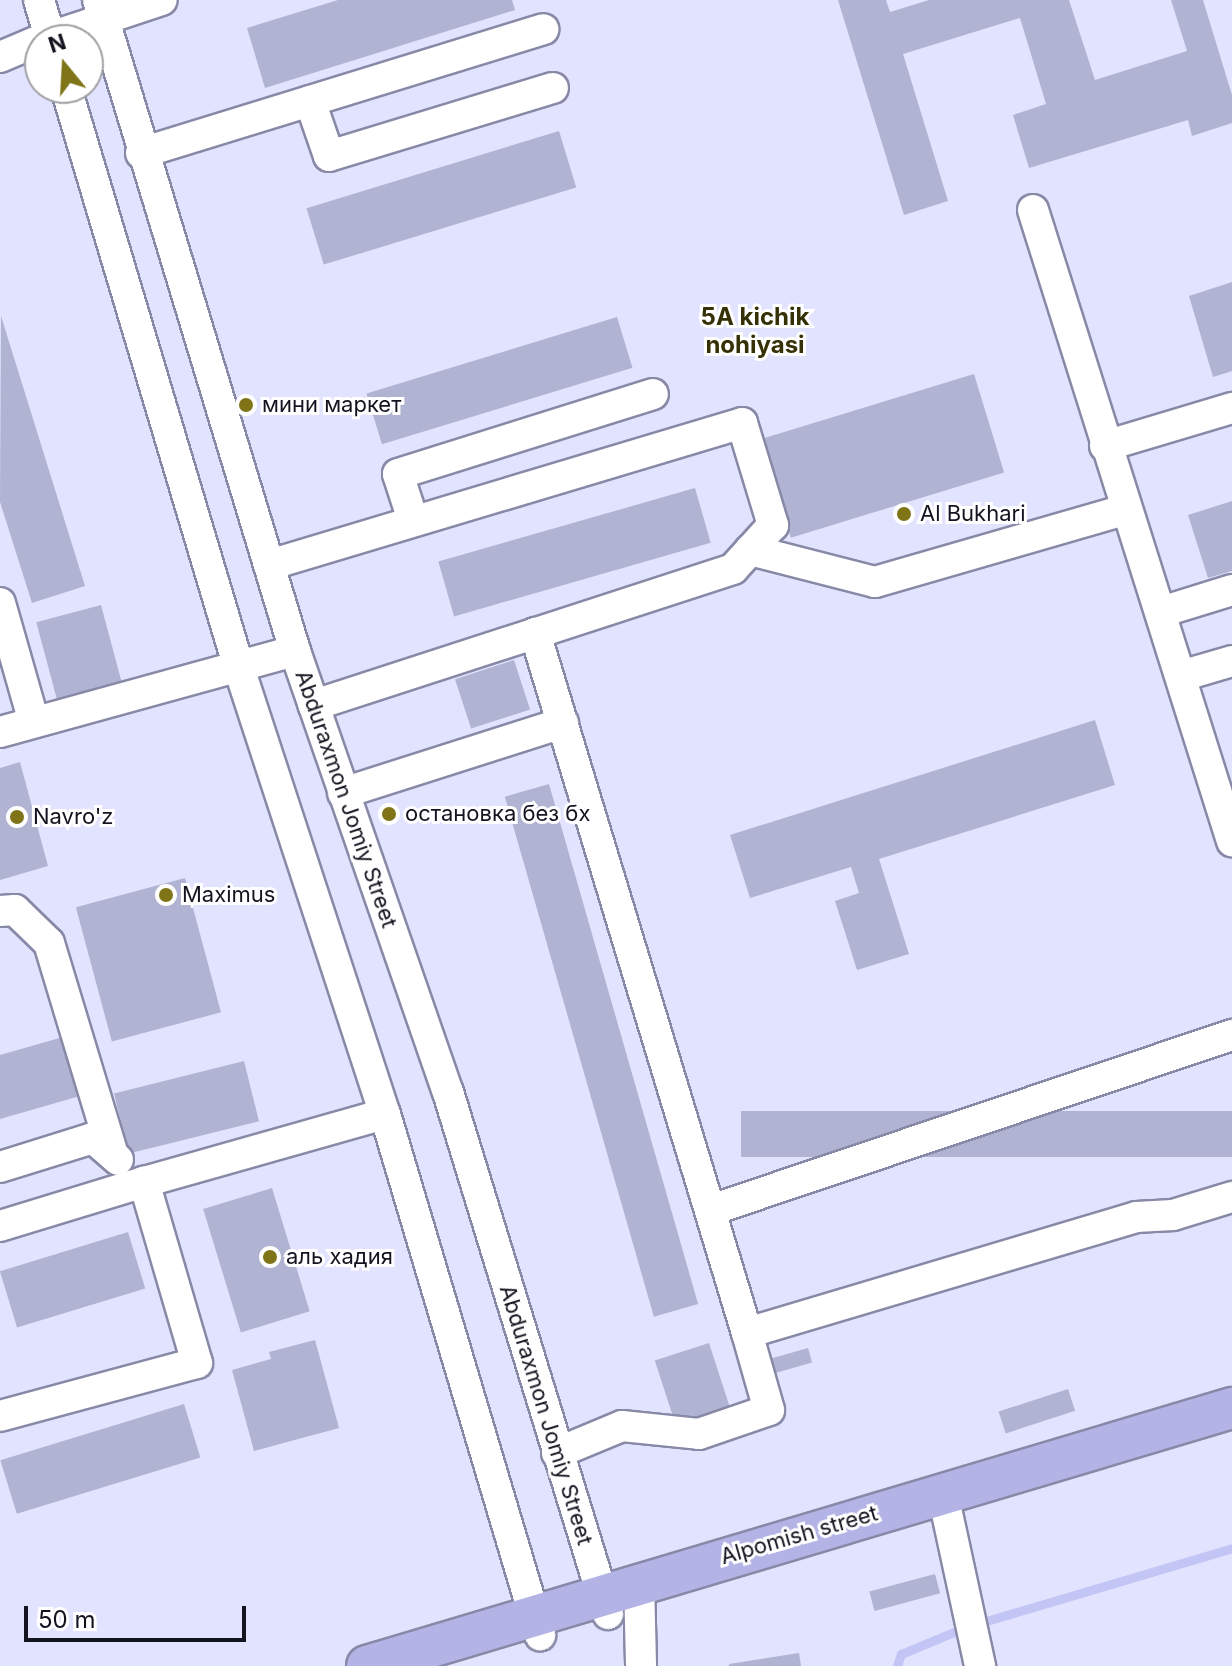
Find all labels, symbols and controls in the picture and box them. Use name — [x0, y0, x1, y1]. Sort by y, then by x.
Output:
north arrow — [24, 24, 104, 104]
text: N — [45, 28, 69, 58]
district label: 5A kichik nohiyasi — [701, 303, 809, 359]
place label: мини маркет — [262, 392, 401, 418]
marker: мини маркет — [237, 396, 255, 414]
place label: Al Bukhari — [920, 501, 1025, 527]
marker: Al Bukhari — [895, 505, 913, 523]
street label: Abduraxmon Jomiy Street — [290, 667, 402, 931]
place label: остановка без бх — [405, 801, 590, 827]
place label: Navro'z — [33, 804, 114, 830]
marker: остановка без бх — [380, 805, 398, 823]
marker: Navro'z — [8, 808, 26, 826]
place label: Maximus — [182, 882, 275, 908]
marker: Maximus — [157, 886, 175, 904]
place label: аль хадия — [286, 1244, 393, 1270]
marker: аль хадия — [261, 1248, 279, 1266]
street label: Abduraxmon Jomiy Street — [494, 1282, 598, 1548]
street label: Alpomish street — [717, 1500, 881, 1570]
scale bar — [28, 1590, 250, 1640]
text: 50 m — [38, 1605, 96, 1634]

